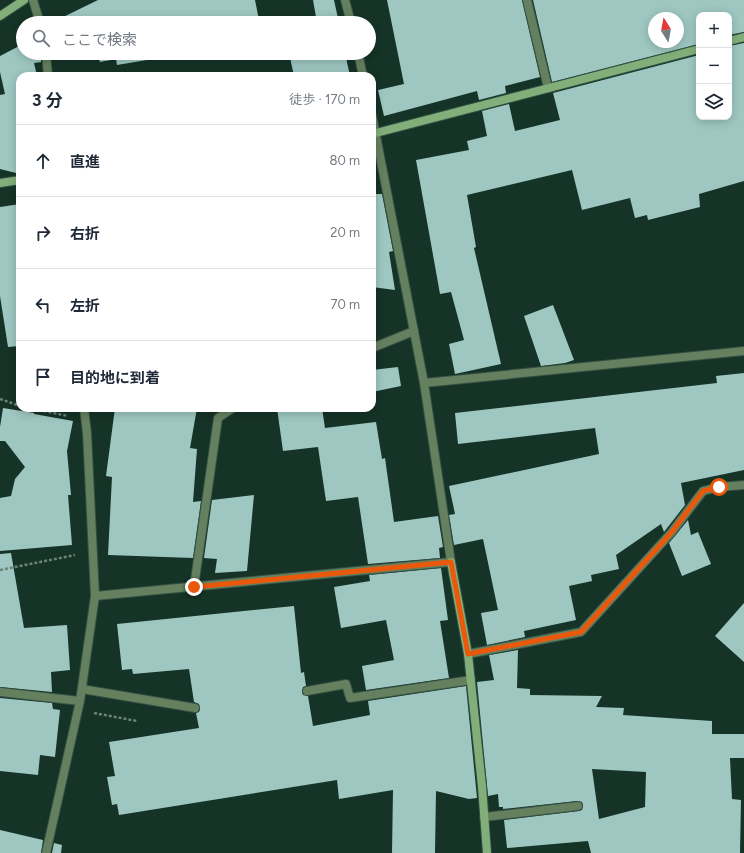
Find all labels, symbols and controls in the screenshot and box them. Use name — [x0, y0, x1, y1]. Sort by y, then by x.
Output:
north arrow — [648, 12, 684, 48]
map controls — [696, 12, 732, 120]
button: + — [696, 12, 732, 48]
search box — [16, 16, 376, 60]
icon: search — [30, 27, 52, 49]
text: ここで検索 — [62, 31, 137, 49]
button: − — [696, 48, 732, 84]
button: layers — [696, 84, 732, 120]
text: 3 分 — [32, 90, 63, 110]
text: 徒歩 · 170 m — [289, 92, 360, 107]
icon: ahead — [32, 150, 54, 172]
text: 直進 — [70, 153, 100, 171]
text: 80 m — [329, 153, 360, 168]
icon: right — [32, 222, 54, 244]
text: 右折 — [70, 225, 100, 243]
text: 20 m — [330, 225, 360, 240]
icon: left — [32, 294, 54, 316]
text: 左折 — [70, 297, 100, 315]
text: 70 m — [330, 297, 360, 312]
icon: arrive — [32, 366, 54, 388]
text: 目的地に到着 — [70, 369, 160, 387]
route start — [710, 478, 728, 496]
route end — [185, 578, 203, 596]

